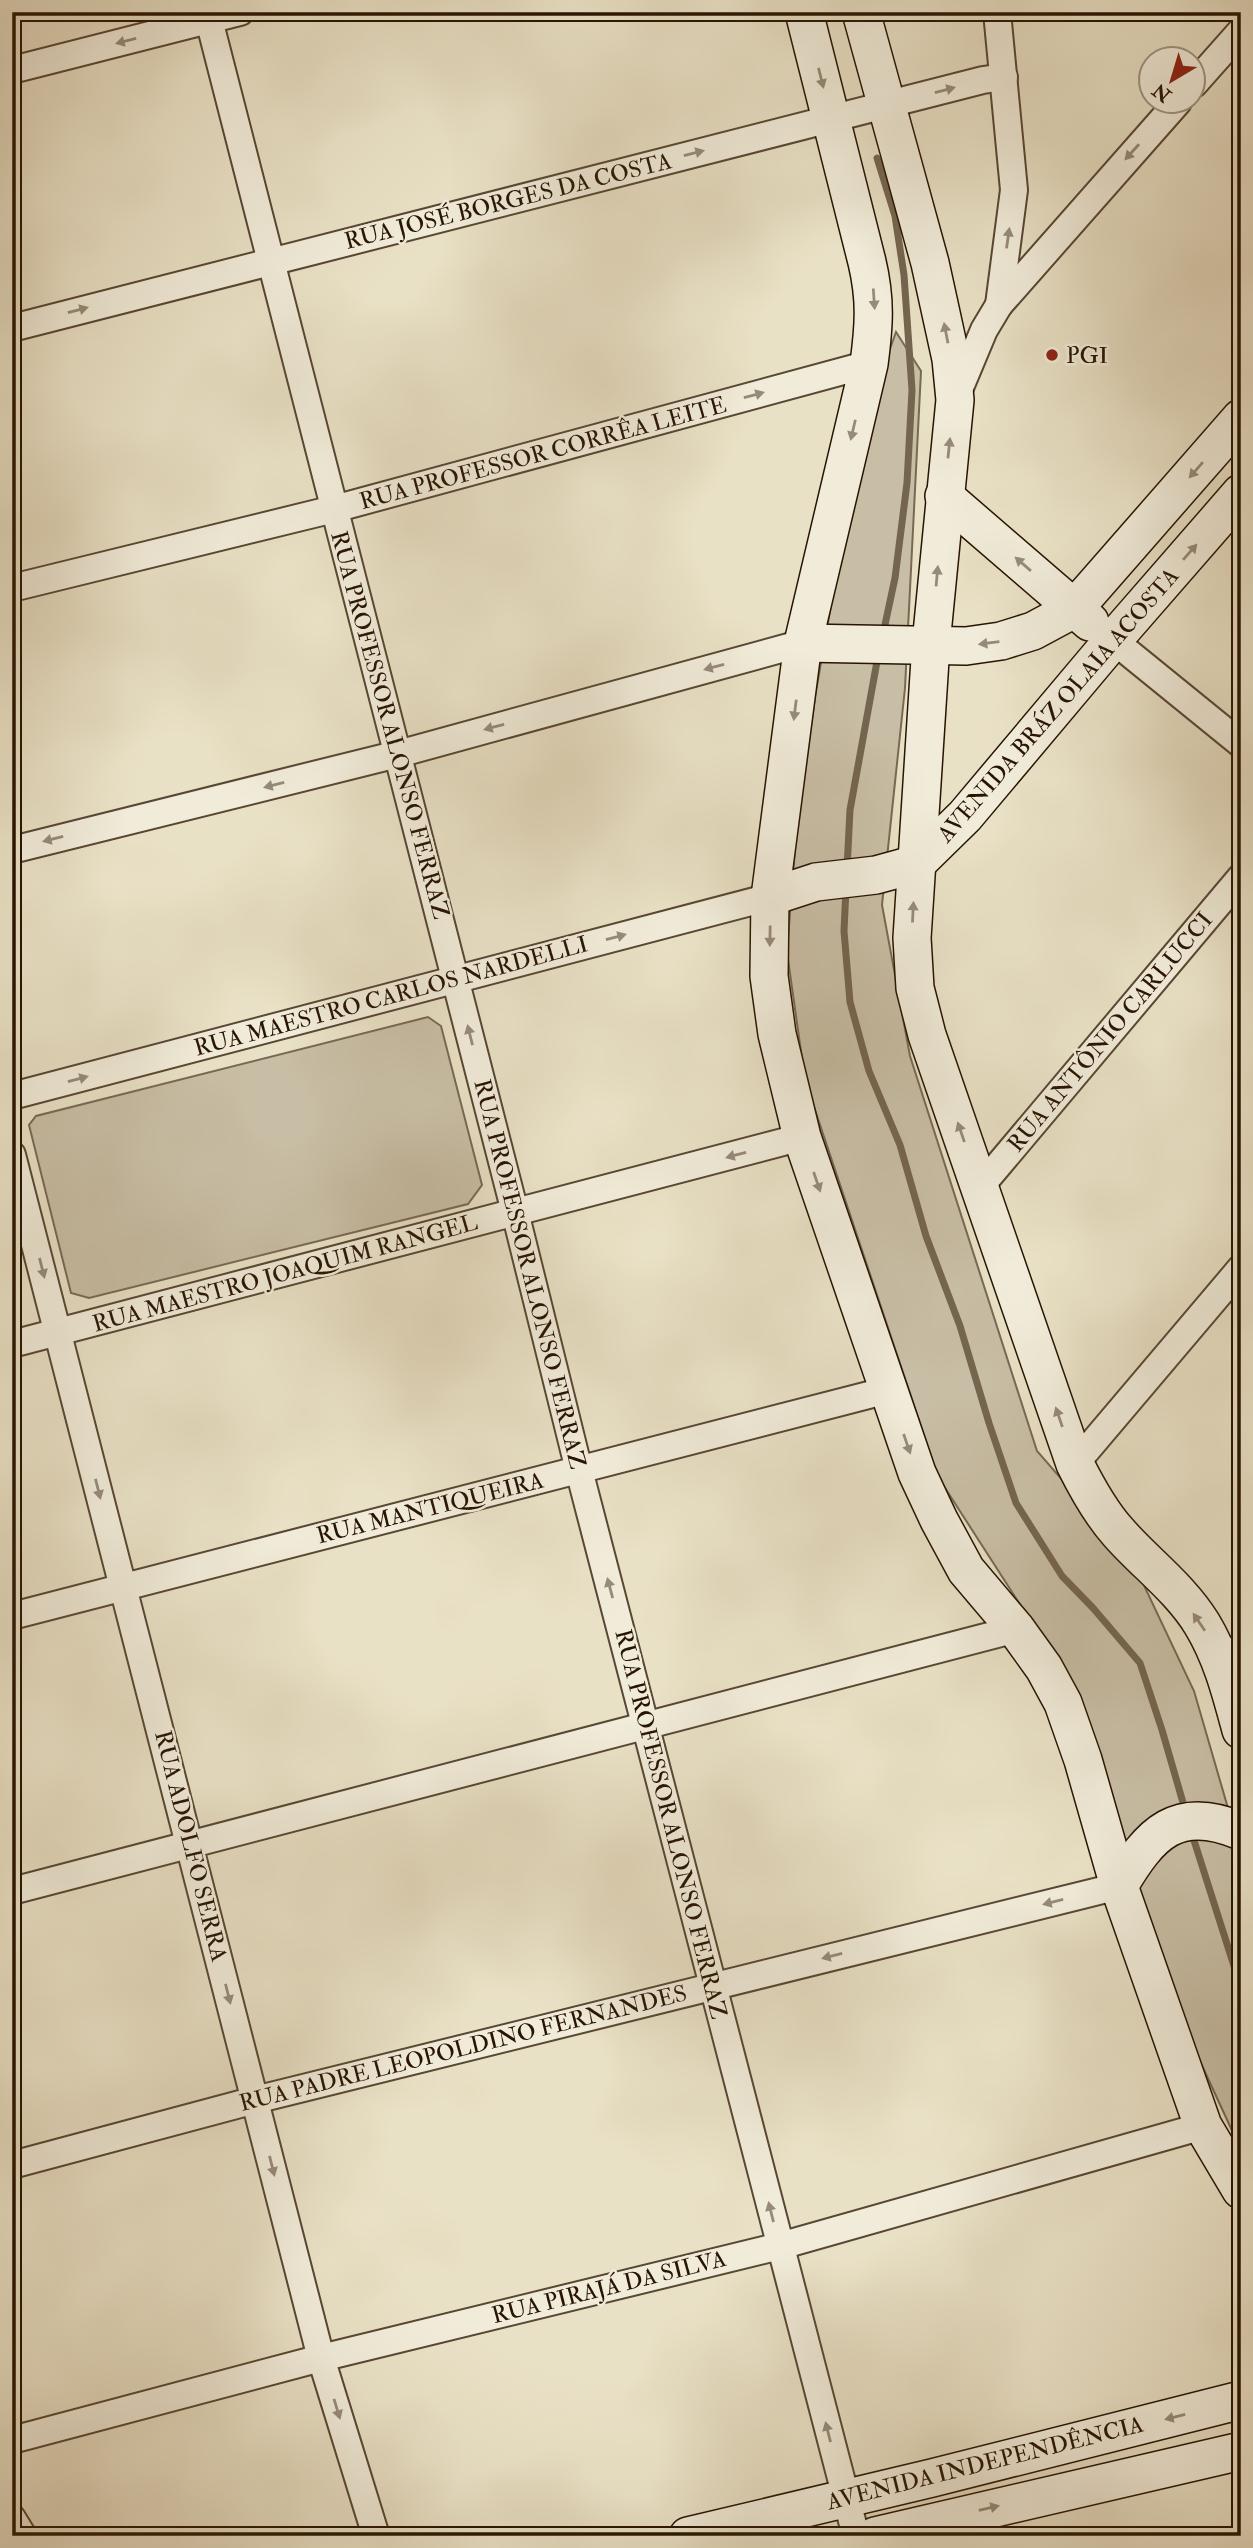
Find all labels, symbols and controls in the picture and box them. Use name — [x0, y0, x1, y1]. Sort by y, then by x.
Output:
one-way arrow — [115, 36, 137, 47]
north arrow — [1138, 46, 1208, 116]
one-way arrow — [816, 67, 827, 89]
text: N — [1147, 77, 1177, 108]
one-way arrow — [935, 84, 957, 95]
one-way arrow — [1124, 143, 1140, 161]
street label: RUA JOSÉ BORGES DA COSTA — [341, 146, 675, 256]
one-way arrow — [683, 147, 705, 158]
one-way arrow — [1002, 226, 1013, 248]
one-way arrow — [868, 289, 879, 311]
one-way arrow — [68, 305, 89, 315]
one-way arrow — [940, 322, 951, 344]
place label: PGI — [1066, 341, 1108, 370]
marker: PGI — [1044, 347, 1060, 363]
one-way arrow — [744, 389, 766, 400]
street label: RUA PROFESSOR CORRÊA LEITE — [356, 390, 730, 516]
one-way arrow — [847, 420, 858, 442]
one-way arrow — [944, 437, 955, 459]
one-way arrow — [1188, 461, 1204, 479]
street label: RUA PROFESSOR ALONSO FERRAZ — [324, 528, 456, 922]
one-way arrow — [1182, 543, 1198, 561]
one-way arrow — [1014, 557, 1031, 572]
street label: AVENIDA BRÁZ OLAIA ACOSTA — [930, 561, 1185, 849]
one-way arrow — [932, 564, 943, 586]
one-way arrow — [978, 638, 1000, 649]
one-way arrow — [703, 662, 725, 673]
one-way arrow — [789, 699, 800, 721]
one-way arrow — [484, 723, 505, 733]
one-way arrow — [263, 780, 285, 791]
one-way arrow — [42, 834, 64, 845]
one-way arrow — [908, 901, 919, 923]
street label: RUA ANTÔNIO CARLUCCI — [1001, 906, 1219, 1158]
one-way arrow — [764, 925, 775, 947]
street label: RUA MAESTRO CARLOS NARDELLI — [191, 929, 591, 1063]
one-way arrow — [605, 931, 627, 942]
one-way arrow — [464, 1024, 475, 1046]
one-way arrow — [68, 1073, 89, 1083]
street label: RUA PROFESSOR ALONSO FERRAZ — [467, 1076, 593, 1472]
one-way arrow — [955, 1122, 966, 1143]
one-way arrow — [725, 1150, 747, 1161]
one-way arrow — [812, 1172, 823, 1193]
street label: RUA MAESTRO JOAQUIM RANGEL — [89, 1207, 481, 1338]
one-way arrow — [37, 1257, 48, 1279]
one-way arrow — [1053, 1406, 1064, 1427]
one-way arrow — [902, 1433, 913, 1454]
street label: RUA MANTIQUEIRA — [313, 1466, 547, 1550]
one-way arrow — [93, 1478, 104, 1500]
one-way arrow — [604, 1577, 615, 1599]
one-way arrow — [1192, 1613, 1206, 1631]
street label: RUA PROFESSOR ALONSO FERRAZ — [608, 1626, 734, 2022]
street label: RUA ADOLFO SERRA — [148, 1727, 234, 1965]
one-way arrow — [1041, 1897, 1063, 1908]
one-way arrow — [821, 1951, 843, 1962]
street label: RUA PADRE LEOPOLDINO FERNANDES — [236, 1978, 690, 2118]
one-way arrow — [223, 1983, 234, 2005]
one-way arrow — [267, 2155, 278, 2177]
one-way arrow — [765, 2201, 776, 2223]
street label: RUA PIRAJÁ DA SILVA — [489, 2244, 730, 2330]
one-way arrow — [332, 2399, 343, 2420]
street label: AVENIDA INDEPENDÊNCIA — [823, 2409, 1147, 2517]
one-way arrow — [1163, 2412, 1185, 2423]
one-way arrow — [822, 2421, 833, 2443]
one-way arrow — [978, 2503, 1000, 2514]

